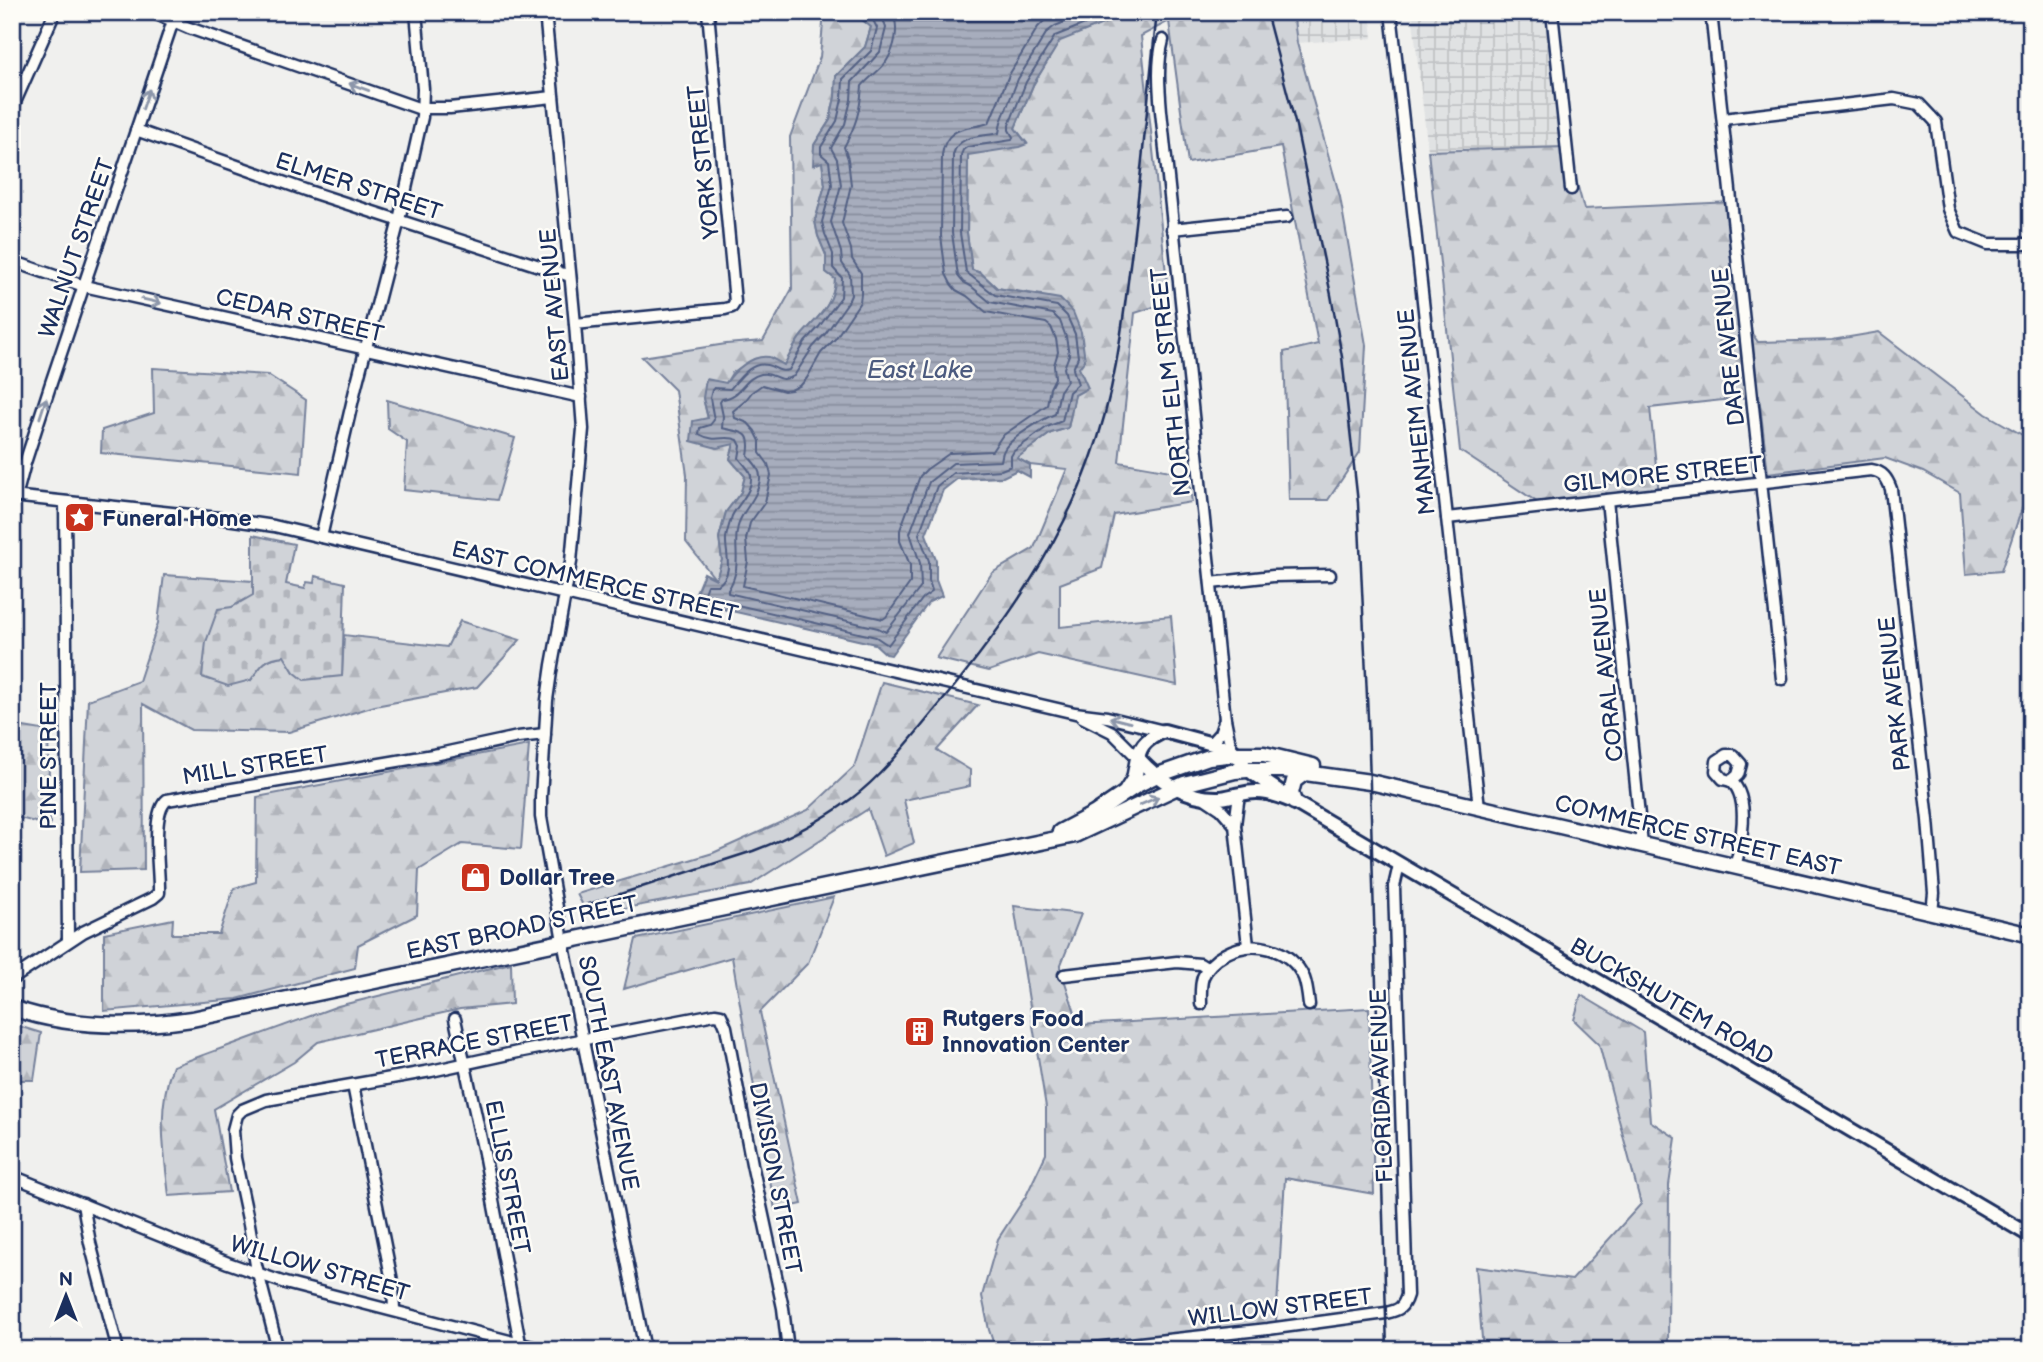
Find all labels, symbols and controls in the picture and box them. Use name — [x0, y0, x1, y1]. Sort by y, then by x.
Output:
one-way arrow — [348, 79, 370, 92]
street label: YORK STREET — [682, 83, 726, 241]
one-way arrow — [141, 89, 154, 111]
street label: ELMER STREET — [272, 147, 446, 227]
street label: WALNUT STREET — [33, 155, 121, 342]
street label: EAST AVENUE — [534, 227, 576, 383]
street label: NORTH ELM STREET — [1145, 266, 1197, 498]
street label: DARE AVENUE — [1707, 267, 1751, 427]
street label: CEDAR STREET — [213, 283, 387, 349]
one-way arrow — [139, 295, 162, 308]
street label: MANHEIM AVENUE — [1392, 307, 1442, 516]
water label: East Lake — [867, 356, 973, 385]
one-way arrow — [37, 397, 50, 419]
street label: GILMORE STREET — [1562, 451, 1764, 499]
place icon: Funeral Home — [62, 501, 96, 535]
place label: Funeral Home — [102, 505, 252, 533]
street label: EAST COMMERCE STREET — [449, 535, 741, 629]
street label: CORAL AVENUE — [1584, 587, 1630, 763]
street label: PARK AVENUE — [1873, 615, 1917, 773]
street label: PINE STREET — [35, 682, 63, 830]
one-way arrow — [1109, 713, 1132, 726]
street label: MILL STREET — [180, 741, 330, 791]
street label: COMMERCE STREET EAST — [1552, 789, 1844, 883]
one-way arrow — [1138, 794, 1159, 807]
shop icon: Dollar Tree — [459, 860, 493, 894]
place label: Dollar Tree — [499, 864, 615, 892]
street label: EAST BROAD STREET — [404, 890, 641, 966]
street label: BUCKSHUTEM ROAD — [1565, 932, 1778, 1072]
street label: SOUTH EAST AVENUE — [572, 953, 645, 1193]
street label: FLORIDA AVENUE — [1365, 988, 1399, 1184]
place label: Rutgers Food Innovation Center — [942, 1005, 1130, 1059]
street label: TERRACE STREET — [373, 1009, 575, 1075]
building icon: Rutgers Food Innovation Center — [902, 1014, 936, 1048]
street label: DIVISION STREET — [743, 1080, 807, 1277]
street label: ELLIS STREET — [478, 1098, 536, 1257]
street label: WILLOW STREET — [227, 1230, 413, 1308]
north arrow — [32, 1260, 102, 1330]
text: N — [59, 1269, 73, 1292]
street label: WILLOW STREET — [1186, 1283, 1374, 1333]

